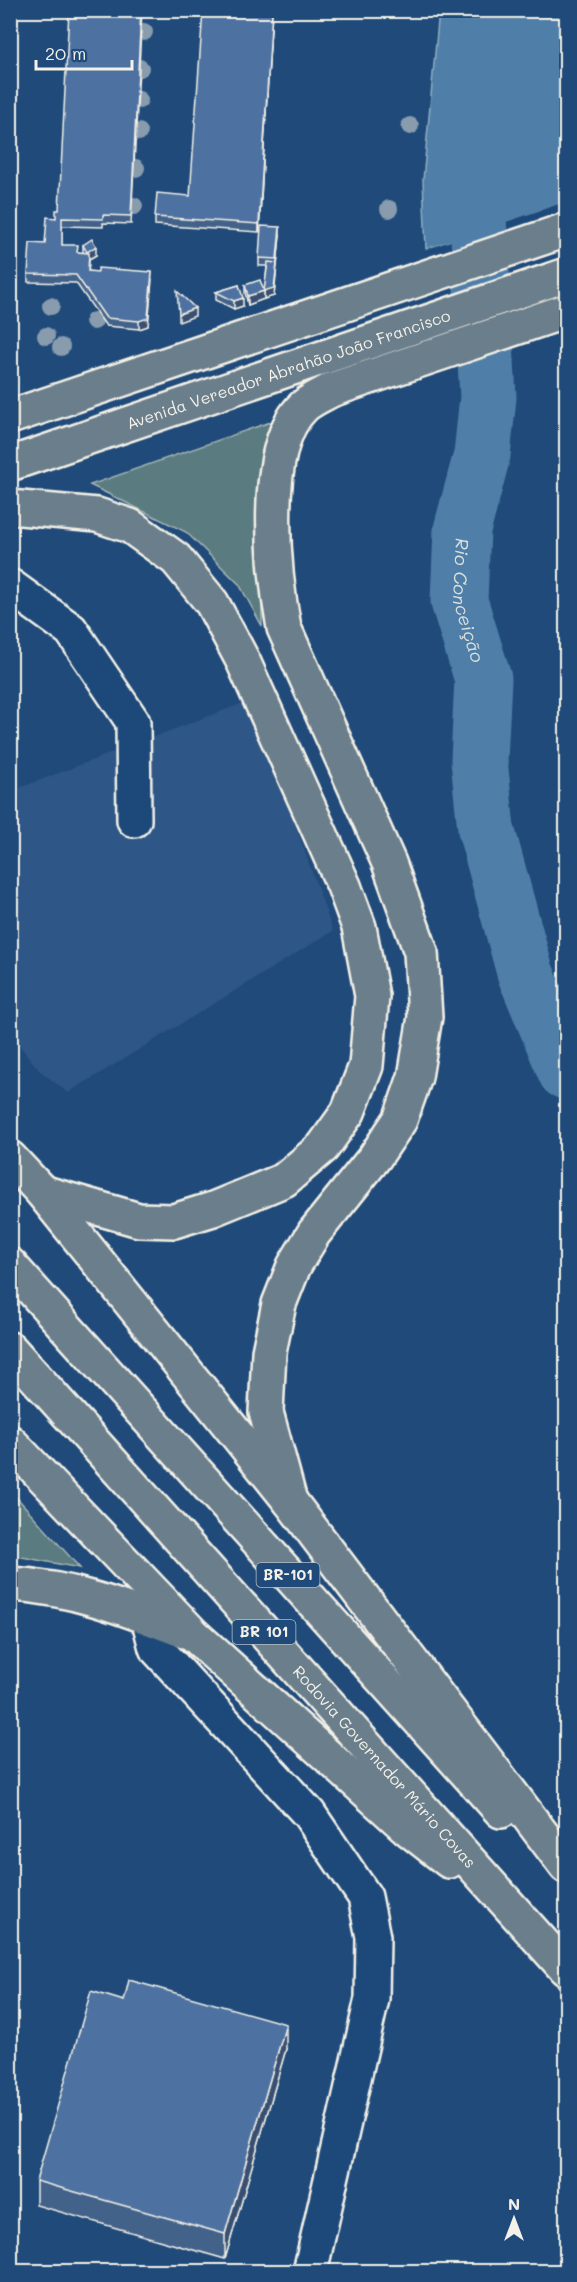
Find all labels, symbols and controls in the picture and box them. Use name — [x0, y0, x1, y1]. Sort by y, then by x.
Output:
scale bar — [36, 33, 132, 71]
text: 20 m — [45, 41, 86, 65]
street label: Avenida Vereador Abrahão João Francisco — [124, 304, 453, 434]
water label: Rio Conceição — [448, 538, 490, 665]
road number: BR-101 — [256, 1563, 320, 1587]
road number: BR 101 — [232, 1620, 296, 1644]
street label: Rodovia Governador Mário Covas — [289, 1661, 481, 1872]
north arrow — [484, 2189, 544, 2249]
text: N — [508, 2193, 520, 2214]

